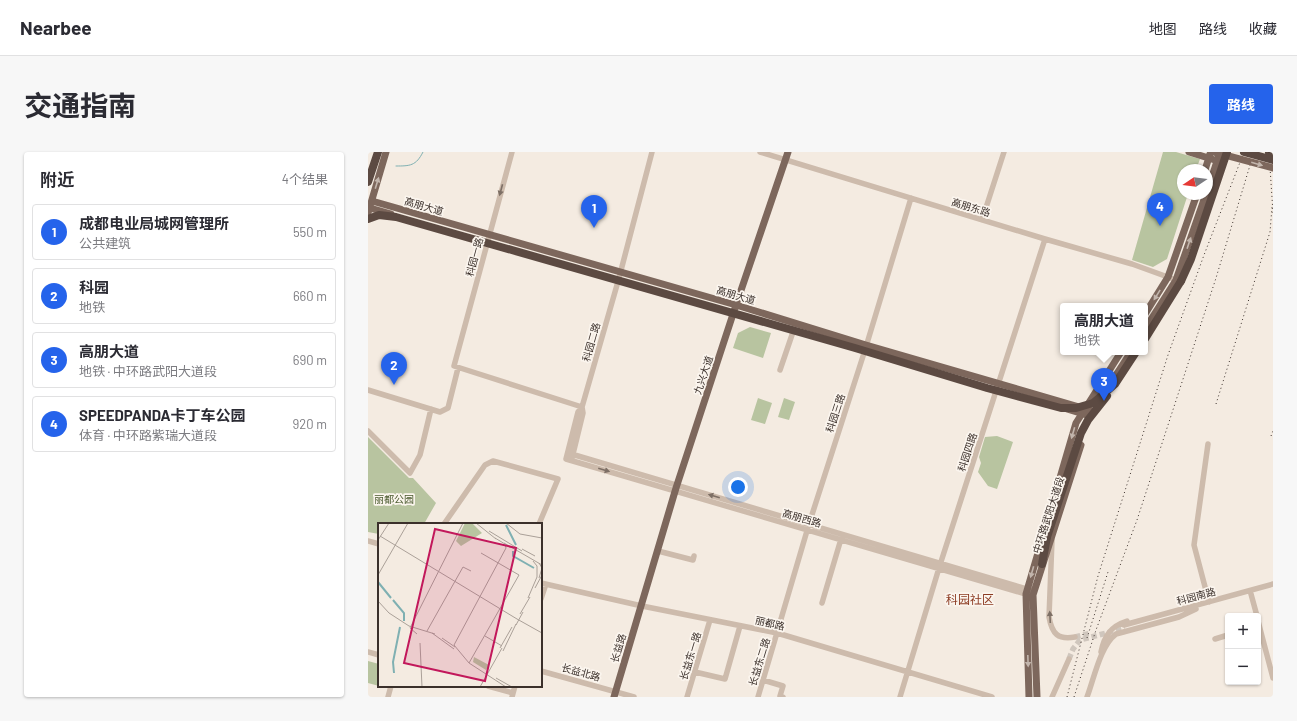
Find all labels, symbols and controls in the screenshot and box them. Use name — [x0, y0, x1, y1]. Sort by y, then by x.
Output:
text: Nearbee — [20, 16, 92, 39]
text: 地图 — [1149, 20, 1177, 37]
text: 路线 — [1199, 20, 1227, 37]
text: 收藏 — [1249, 20, 1277, 37]
button: 路线 — [1209, 84, 1273, 124]
text: 交通指南 — [24, 88, 136, 122]
one-way arrow — [1251, 161, 1263, 167]
north arrow — [1177, 164, 1213, 200]
text: 附近 — [40, 169, 74, 189]
text: 4个结果 — [282, 171, 328, 187]
one-way arrow — [374, 176, 380, 188]
one-way arrow — [498, 184, 504, 196]
pin: 4 — [1147, 193, 1173, 226]
street label: 高朋大道 — [403, 195, 445, 217]
pin: 1 — [581, 195, 607, 228]
street label: 高朋东路 — [950, 195, 992, 219]
text: 成都电业局城网管理所 — [79, 214, 229, 232]
text: 1 — [52, 224, 56, 240]
text: 550 m — [293, 224, 327, 240]
text: 公共建筑 — [79, 235, 131, 251]
street label: 科园一路 — [463, 236, 485, 278]
one-way arrow — [1186, 237, 1192, 249]
text: 科园 — [79, 278, 109, 296]
street label: 高朋大道 — [715, 284, 757, 306]
text: 2 — [50, 288, 58, 304]
text: 660 m — [293, 288, 327, 304]
one-way arrow — [1153, 289, 1160, 301]
text: 地铁 — [79, 299, 105, 315]
popup — [1060, 303, 1148, 355]
text: 高朋大道 — [1074, 311, 1134, 329]
street label: 科园二路 — [580, 321, 602, 363]
text: 地铁 — [1074, 332, 1100, 348]
text: 高朋大道 — [79, 342, 139, 360]
text: 3 — [50, 352, 58, 368]
text: 690 m — [293, 352, 327, 368]
pin: 2 — [381, 352, 407, 385]
street label: 九兴大道 — [691, 354, 715, 396]
text: 地铁 · 中环路武阳大道段 — [79, 363, 217, 379]
pin: 3 — [1091, 368, 1117, 401]
street label: 科园三路 — [823, 392, 847, 434]
text: SPEEDPANDA卡丁车公园 — [79, 406, 246, 424]
text: 4 — [50, 416, 58, 432]
text: 920 m — [293, 416, 327, 432]
text: 体育 · 中环路紫瑞大道段 — [79, 427, 217, 443]
one-way arrow — [1070, 428, 1076, 440]
street label: 科园四路 — [955, 431, 979, 473]
one-way arrow — [598, 467, 610, 473]
street label: 中环路武阳大道段 — [1030, 475, 1066, 555]
your location — [728, 477, 748, 497]
park label: 丽都公园 — [374, 493, 414, 505]
one-way arrow — [708, 493, 720, 499]
street label: 高朋西路 — [781, 507, 823, 529]
inset map — [378, 523, 542, 687]
one-way arrow — [1029, 566, 1035, 578]
street label: 科园南路 — [1175, 585, 1217, 607]
district label: 科园社区 — [946, 592, 994, 606]
one-way arrow — [1047, 610, 1053, 623]
map controls — [1225, 613, 1261, 685]
button: + — [1225, 613, 1261, 649]
street label: 丽都路 — [754, 614, 786, 632]
street label: 长益东一路 — [677, 630, 703, 682]
street label: 长益路 — [608, 632, 628, 664]
street label: 长益东二路 — [746, 636, 772, 688]
button: − — [1225, 649, 1261, 685]
one-way arrow — [1025, 655, 1031, 668]
street label: 长益北路 — [560, 661, 602, 683]

